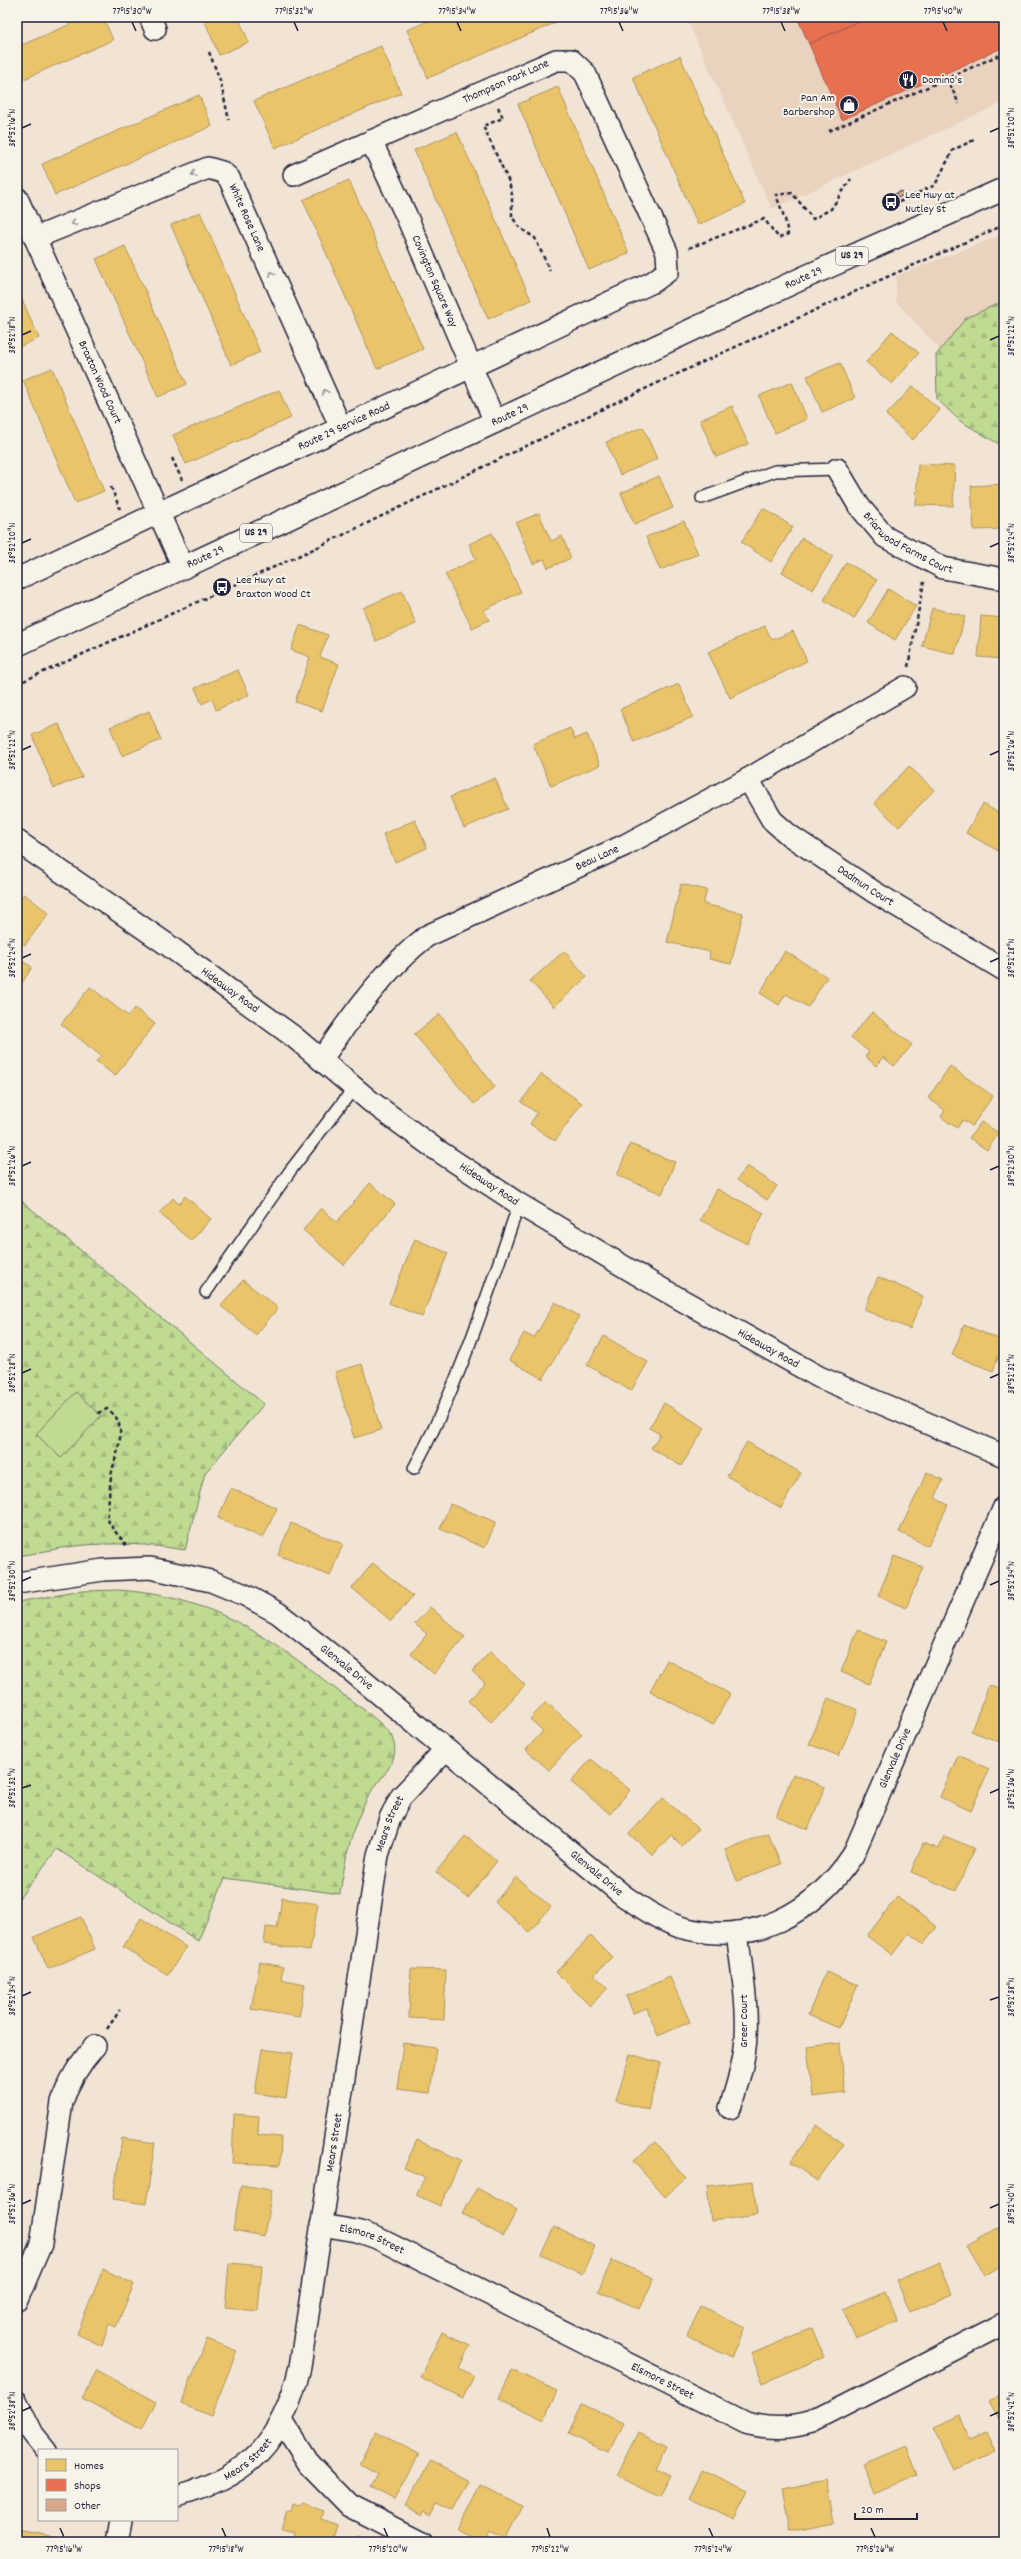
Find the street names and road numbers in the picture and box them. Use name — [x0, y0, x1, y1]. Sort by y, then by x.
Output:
street label: Thompson Park Lane — [460, 55, 552, 109]
street label: White Rose Lane — [224, 181, 269, 254]
street label: Covington Square Way — [407, 233, 462, 331]
road number: US 29 — [836, 247, 868, 265]
street label: Route 29 — [782, 262, 825, 294]
street label: Braxton Wood Court — [74, 338, 126, 427]
street label: Route 29 Service Road — [295, 397, 393, 455]
street label: Route 29 — [488, 399, 531, 431]
street label: Briarwood Farms Court — [859, 508, 955, 578]
road number: US 29 — [240, 524, 272, 542]
street label: Route 29 — [184, 541, 227, 573]
street label: Beau Lane — [573, 840, 622, 875]
street label: Dadmun Court — [834, 861, 898, 911]
street label: Hideaway Road — [197, 963, 263, 1017]
street label: Hideaway Road — [456, 1158, 522, 1210]
street label: Hideaway Road — [734, 1324, 802, 1373]
street label: Glenvale Drive — [316, 1640, 377, 1694]
street label: Glenvale Drive — [874, 1725, 916, 1791]
street label: Mears Street — [371, 1792, 409, 1854]
street label: Glenvale Drive — [566, 1846, 627, 1900]
street label: Greer Court — [736, 1994, 753, 2048]
street label: Mears Street — [321, 2111, 347, 2173]
street label: Elsmore Street — [338, 2220, 408, 2259]
street label: Elsmore Street — [628, 2358, 697, 2404]
street label: Mears Street — [221, 2434, 277, 2485]

